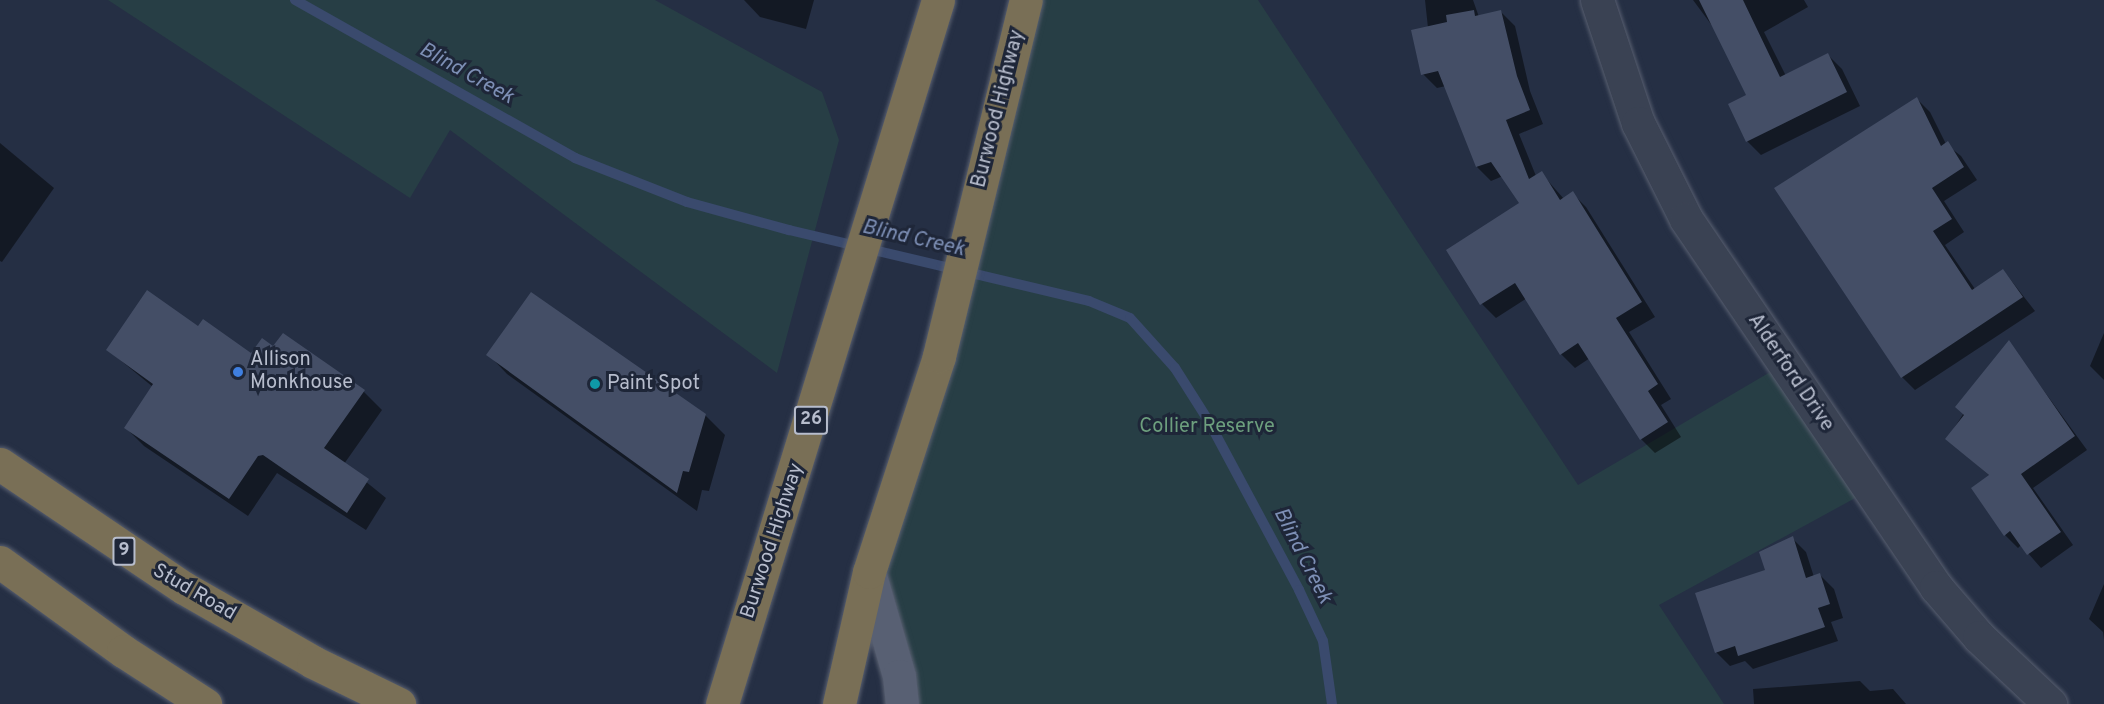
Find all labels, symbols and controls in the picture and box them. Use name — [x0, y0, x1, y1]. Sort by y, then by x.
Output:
street label: Burwood Highway — [968, 28, 1030, 190]
water label: Blind Creek — [414, 38, 518, 110]
water label: Blind Creek — [859, 215, 967, 263]
street label: Alderford Drive — [1742, 310, 1838, 436]
place label: Allison Monkhouse — [250, 348, 353, 395]
marker: Allison Monkhouse — [231, 365, 245, 379]
place label: Paint Spot — [607, 372, 700, 396]
marker: Paint Spot — [588, 377, 602, 391]
road number: 26 — [793, 405, 829, 435]
park label: Collier Reserve — [1139, 415, 1275, 439]
street label: Burwood Highway — [737, 460, 809, 622]
water label: Blind Creek — [1267, 504, 1337, 608]
road number: 9 — [112, 536, 136, 566]
street label: Stud Road — [148, 560, 240, 626]

